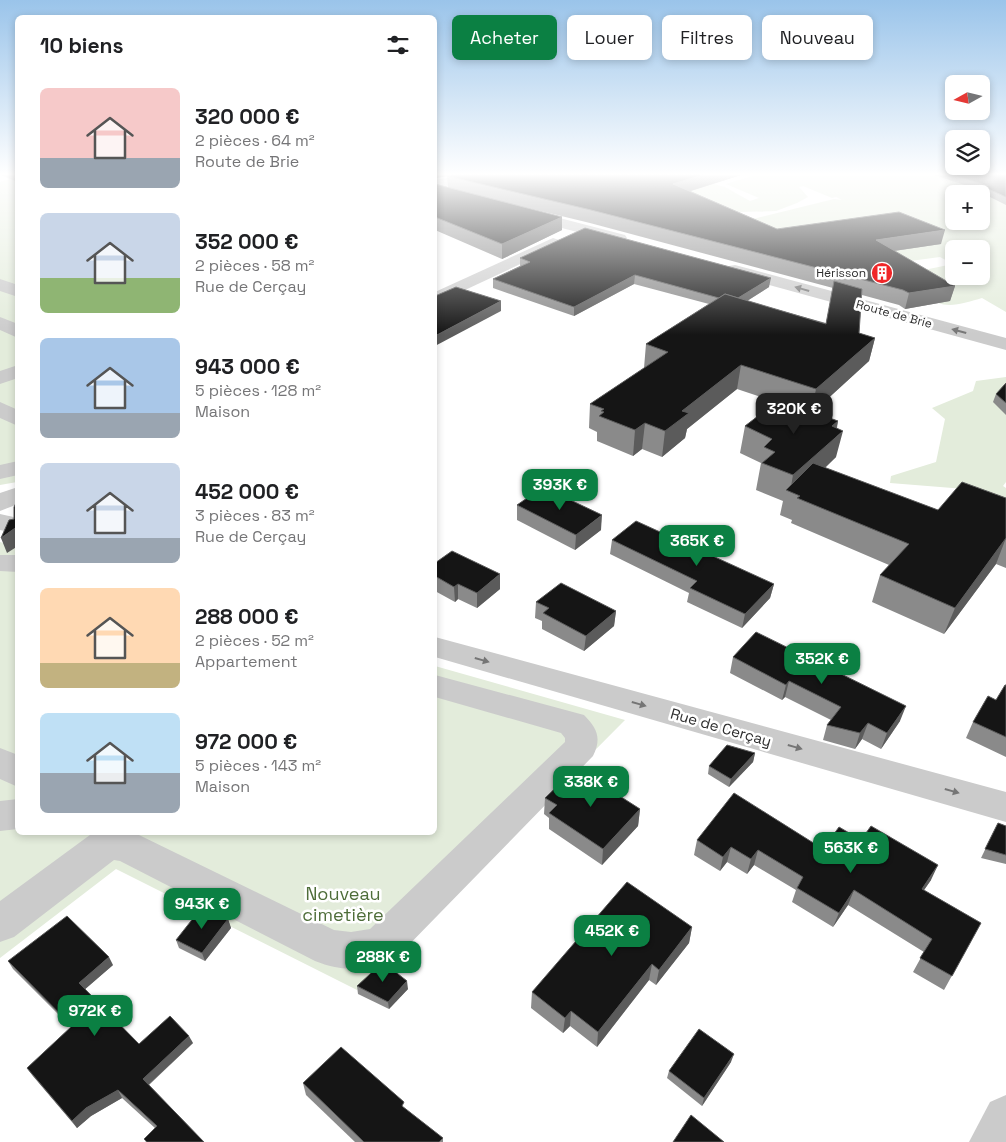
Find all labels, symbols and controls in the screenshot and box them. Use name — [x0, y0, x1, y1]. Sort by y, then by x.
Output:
chip: Acheter — [452, 15, 557, 60]
chip: Louer — [567, 15, 652, 60]
chip: Filtres — [662, 15, 752, 60]
chip: Nouveau — [762, 15, 873, 60]
icon: filters — [384, 31, 412, 59]
text: 10 biens — [40, 32, 123, 59]
north arrow — [945, 75, 990, 120]
map controls — [945, 75, 990, 285]
text: 320 000 € — [195, 103, 300, 130]
icon: home — [80, 108, 140, 168]
text: 2 pièces · 64 m² — [195, 130, 315, 151]
button: layers — [945, 130, 990, 175]
text: Route de Brie — [195, 151, 299, 172]
button: + — [945, 185, 990, 230]
text: 352 000 € — [195, 228, 298, 255]
icon: home — [80, 233, 140, 293]
button: − — [945, 240, 990, 285]
text: 2 pièces · 58 m² — [195, 255, 314, 276]
building icon: Hérisson — [870, 261, 894, 285]
place label: Hérisson — [816, 265, 866, 281]
text: Rue de Cerçay — [195, 276, 306, 297]
one-way arrow — [794, 285, 809, 293]
street label: Route de Brie — [854, 296, 934, 332]
one-way arrow — [951, 327, 966, 335]
text: 943 000 € — [195, 353, 300, 380]
icon: home — [80, 358, 140, 418]
text: 5 pièces · 128 m² — [195, 380, 321, 401]
pin: 320K € — [753, 392, 835, 435]
text: 320K € — [767, 398, 821, 419]
text: Maison — [195, 401, 250, 422]
pin: 393K € — [519, 468, 601, 511]
text: 393K € — [533, 474, 587, 495]
text: 452 000 € — [195, 478, 299, 505]
icon: home — [80, 483, 140, 543]
text: 3 pièces · 83 m² — [195, 505, 315, 526]
pin: 365K € — [656, 524, 738, 567]
text: Rue de Cerçay — [195, 526, 306, 547]
text: 365K € — [670, 530, 724, 551]
text: 288 000 € — [195, 603, 298, 630]
icon: home — [80, 608, 140, 668]
text: 2 pièces · 52 m² — [195, 630, 314, 651]
pin: 352K € — [781, 642, 863, 685]
text: 352K € — [795, 648, 849, 669]
text: Appartement — [195, 651, 298, 672]
one-way arrow — [475, 657, 490, 665]
one-way arrow — [631, 700, 646, 708]
street label: Rue de Cerçay — [668, 703, 774, 751]
text: 972 000 € — [195, 728, 297, 755]
icon: home — [80, 733, 140, 793]
one-way arrow — [788, 744, 803, 752]
text: 5 pièces · 143 m² — [195, 755, 321, 776]
pin: 338K € — [550, 766, 632, 808]
text: 338K € — [564, 771, 618, 792]
text: Maison — [195, 776, 250, 797]
one-way arrow — [944, 787, 959, 795]
pin: 563K € — [810, 832, 892, 874]
text: 563K € — [824, 837, 878, 858]
park label: Nouveau cimetière — [302, 882, 384, 926]
pin: 943K € — [161, 888, 243, 930]
text: 943K € — [175, 893, 229, 914]
pin: 452K € — [571, 914, 653, 957]
text: 452K € — [585, 920, 639, 941]
pin: 288K € — [342, 940, 424, 983]
text: 288K € — [356, 946, 410, 967]
pin: 972K € — [54, 994, 136, 1037]
text: 972K € — [69, 1000, 121, 1021]

